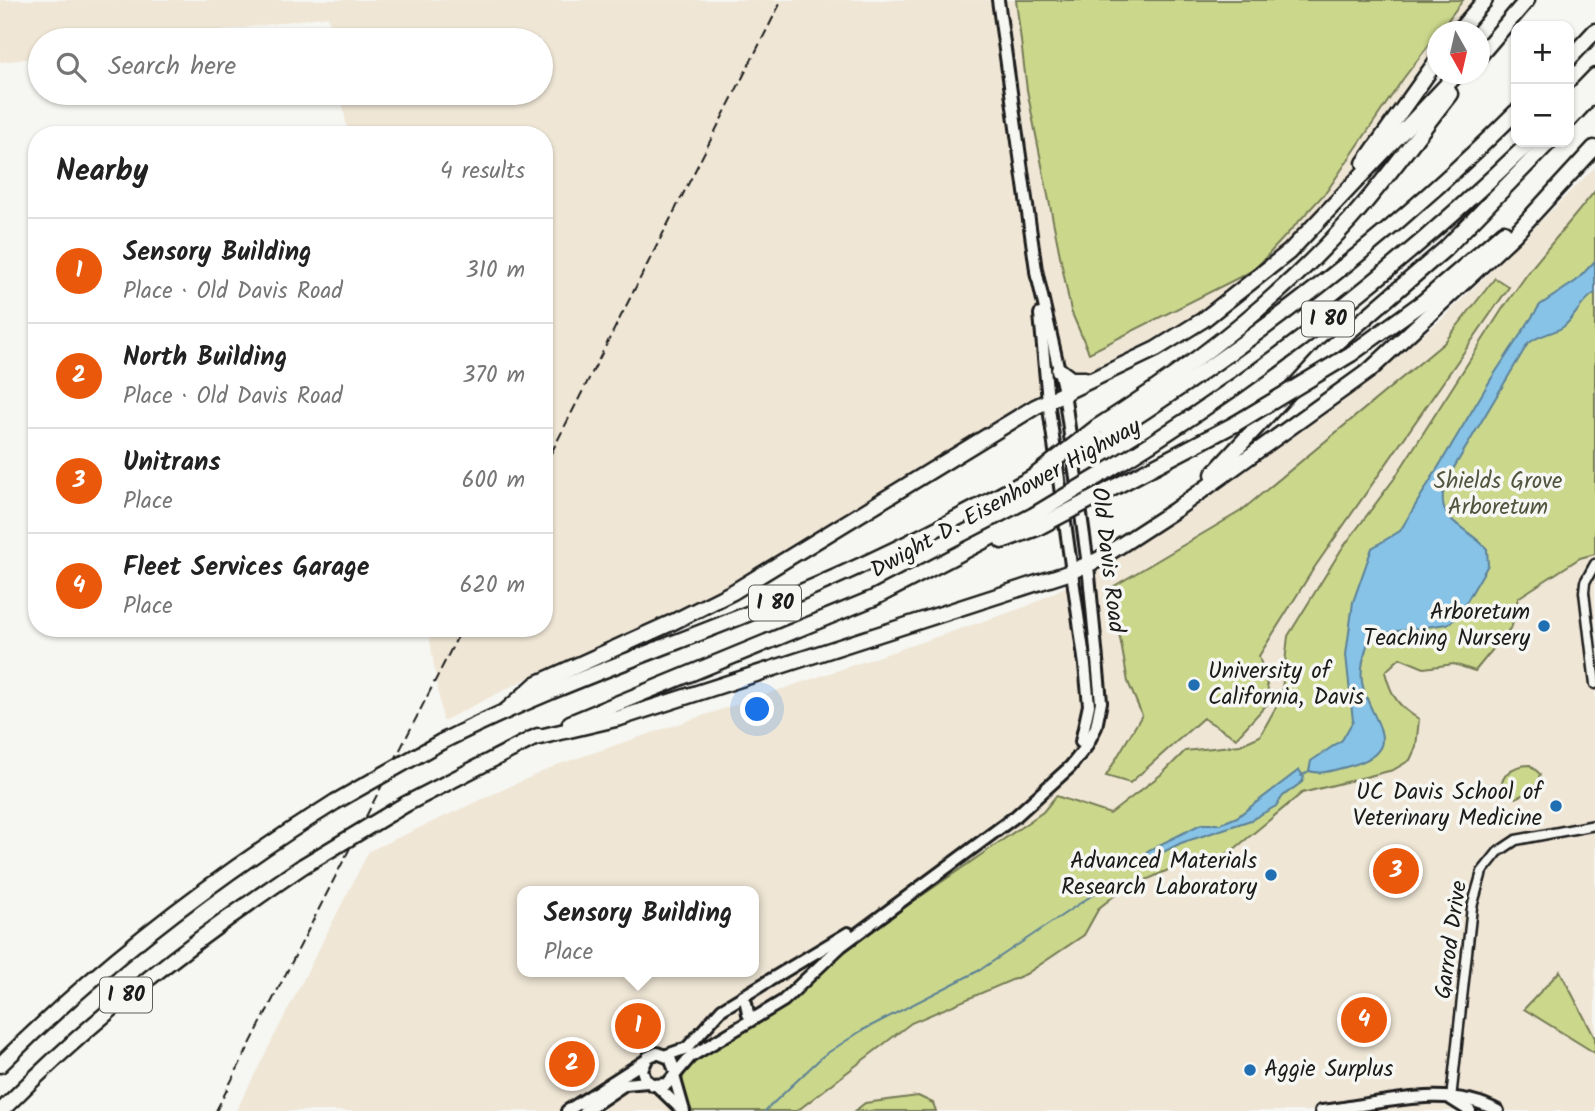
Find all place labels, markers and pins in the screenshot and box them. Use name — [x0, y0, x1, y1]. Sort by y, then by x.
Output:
place label: Arboretum Teaching Nursery — [1363, 595, 1530, 657]
marker: Arboretum Teaching Nursery — [1536, 618, 1552, 634]
place label: University of California, Davis — [1208, 654, 1364, 716]
marker: University of California, Davis — [1186, 677, 1202, 693]
place label: UC Davis School of Veterinary Medicine — [1353, 775, 1544, 837]
marker: UC Davis School of Veterinary Medicine — [1548, 798, 1564, 814]
place label: Advanced Materials Research Laboratory — [1061, 844, 1257, 906]
pin: 3 — [1373, 845, 1419, 897]
marker: Advanced Materials Research Laboratory — [1263, 867, 1279, 883]
pin: 4 — [1341, 994, 1387, 1046]
pin: 1 — [615, 1000, 661, 1052]
pin: 2 — [549, 1038, 595, 1090]
place label: Aggie Surplus — [1264, 1052, 1393, 1088]
marker: Aggie Surplus — [1242, 1062, 1258, 1078]

